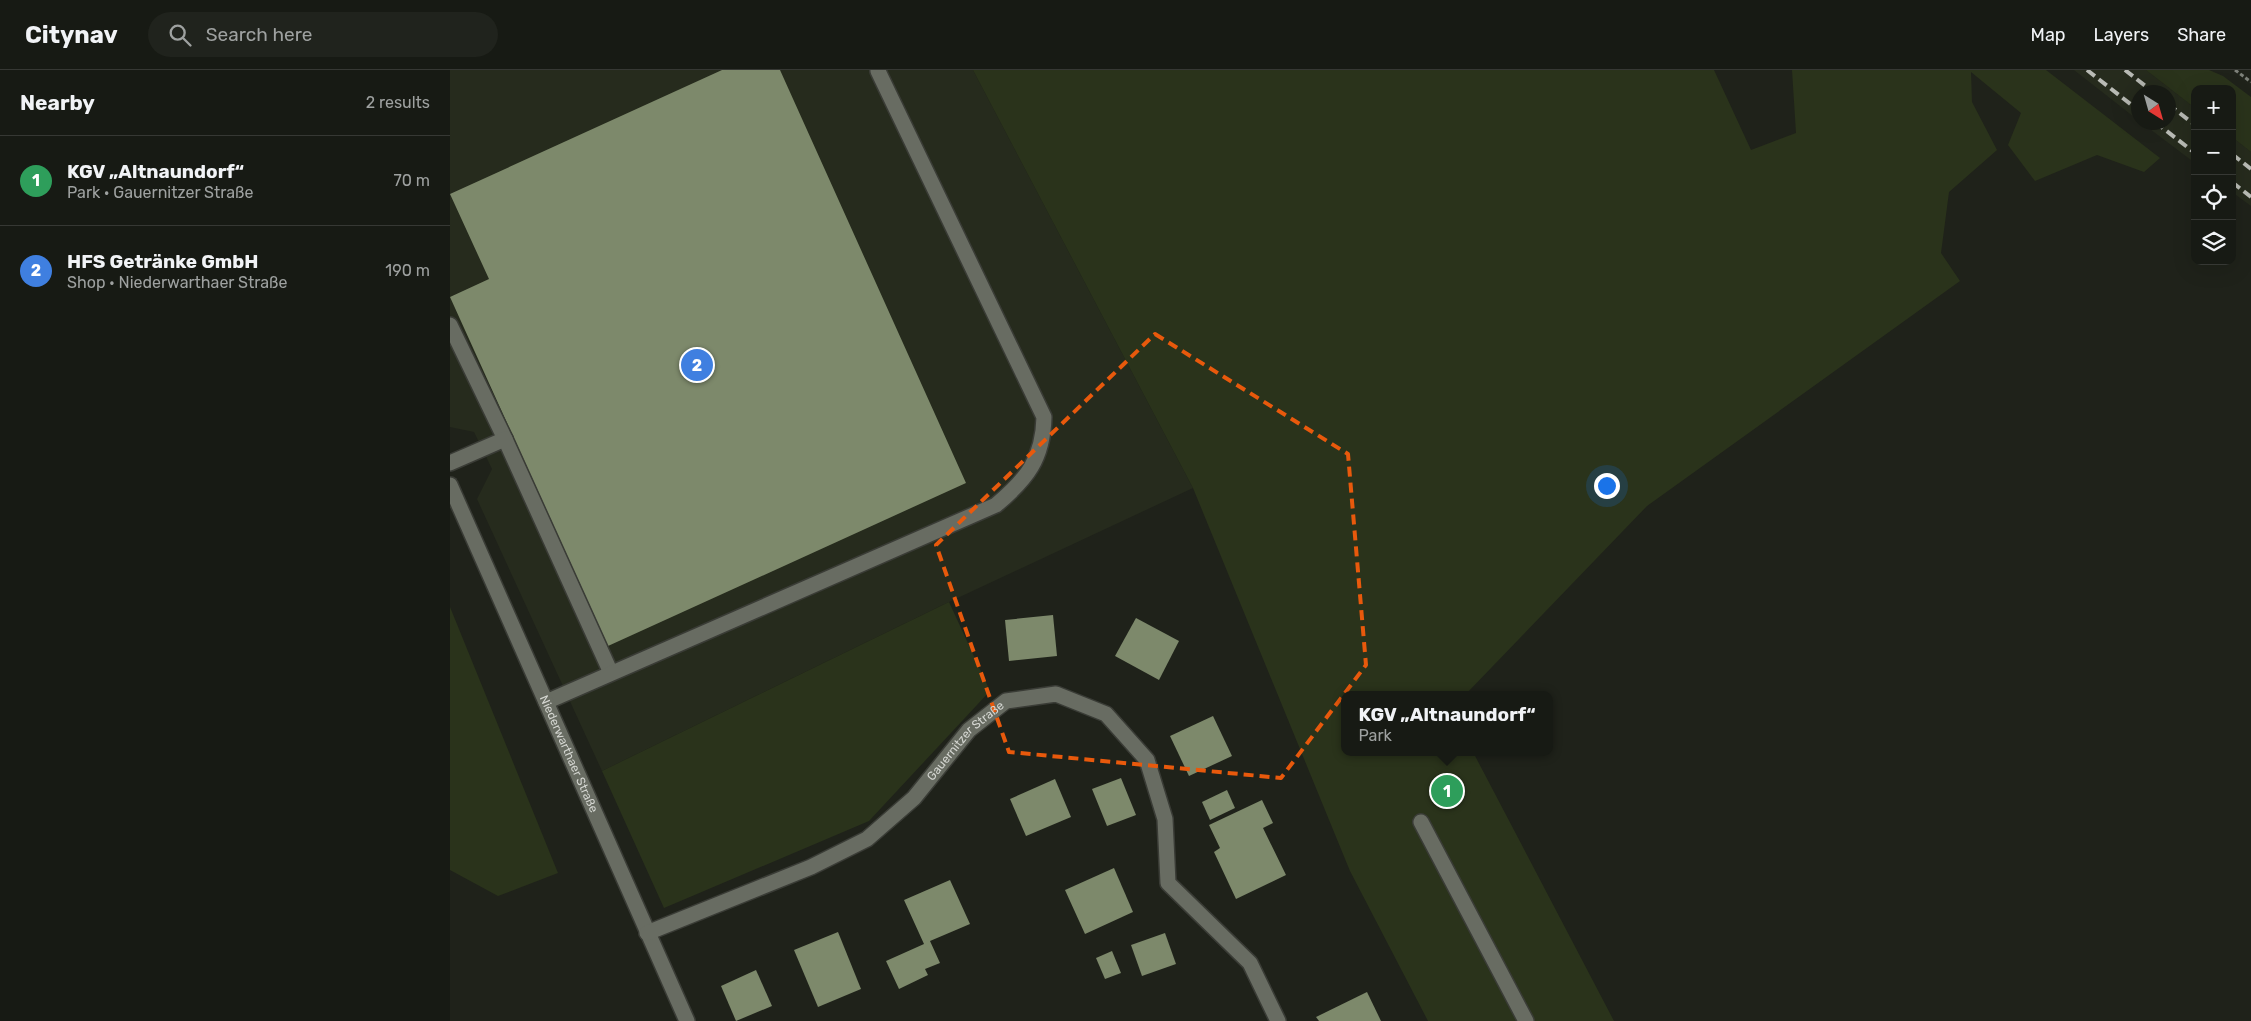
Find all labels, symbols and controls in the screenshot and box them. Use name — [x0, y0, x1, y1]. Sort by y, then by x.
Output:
search box — [148, 12, 498, 57]
text: Citynav — [25, 21, 118, 49]
icon: search — [166, 21, 194, 49]
text: Search here — [206, 23, 312, 46]
text: Map — [2031, 24, 2066, 46]
text: Layers — [2094, 24, 2149, 46]
text: Share — [2177, 24, 2226, 46]
north arrow — [2131, 85, 2176, 130]
map controls — [2191, 85, 2236, 265]
button: + — [2191, 85, 2236, 130]
text: Nearby — [20, 90, 95, 115]
text: 2 results — [366, 93, 430, 112]
button: − — [2191, 130, 2236, 175]
text: KGV „Altnaundorf“ — [67, 160, 244, 183]
text: 1 — [32, 171, 40, 190]
text: 70 m — [393, 171, 430, 190]
button: locate — [2191, 175, 2236, 220]
text: Park · Gauernitzer Straße — [67, 183, 253, 202]
button: layers — [2191, 220, 2236, 265]
text: HFS Getränke GmbH — [67, 250, 258, 273]
text: 2 — [31, 261, 41, 280]
text: 190 m — [385, 261, 430, 280]
text: Shop · Niederwarthaer Straße — [67, 273, 287, 292]
pin: 2 — [681, 346, 713, 384]
your location — [1594, 473, 1620, 499]
popup — [1341, 691, 1553, 756]
street label: Niederwarthaer Straße — [537, 693, 601, 815]
street label: Gauernitzer Straße — [924, 698, 1007, 783]
text: KGV „Altnaundorf“ — [1358, 703, 1536, 726]
text: Park — [1358, 726, 1392, 745]
pin: 1 — [1431, 772, 1463, 810]

